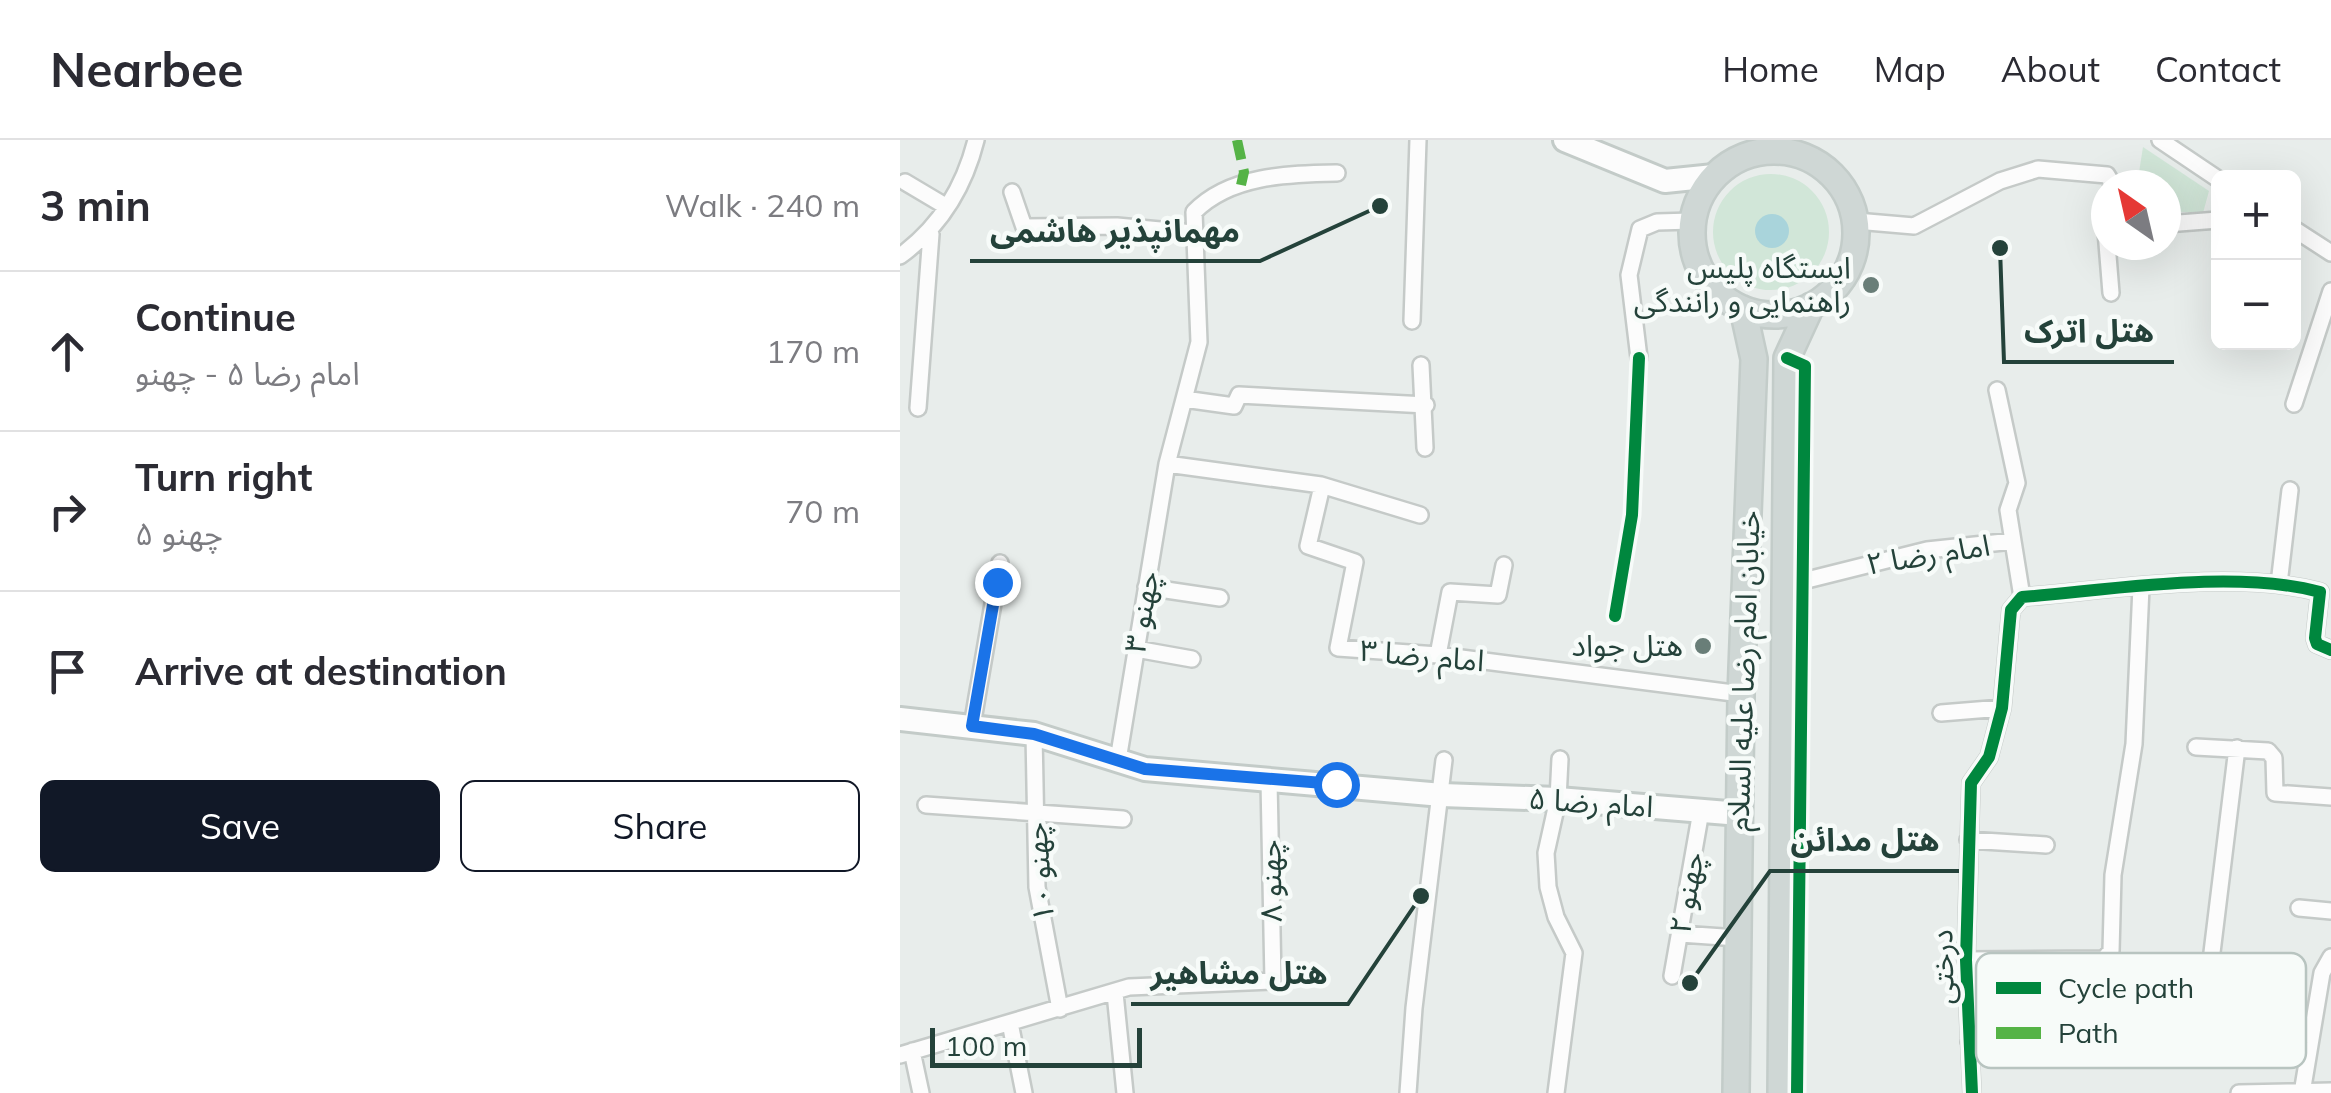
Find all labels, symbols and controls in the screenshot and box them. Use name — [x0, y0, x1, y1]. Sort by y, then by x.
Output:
text: Nearbee — [50, 39, 244, 99]
text: Home — [1722, 47, 1819, 91]
text: Map — [1874, 47, 1946, 91]
text: About — [2001, 47, 2100, 91]
text: Contact — [2155, 47, 2281, 91]
north arrow — [2091, 170, 2181, 260]
map controls — [2211, 170, 2301, 350]
button: + — [2211, 170, 2301, 260]
text: 3 min — [40, 179, 151, 232]
text: Walk · 240 m — [665, 185, 860, 225]
callout: مهمانپذیر هاشمی — [970, 199, 1260, 261]
text: مهمانپذیر هاشمی — [990, 210, 1240, 253]
place label: ایستگاه پلیس راهنمایی و رانندگی — [1634, 248, 1851, 320]
button: − — [2211, 260, 2301, 350]
marker: ایستگاه پلیس راهنمایی و رانندگی — [1860, 274, 1882, 296]
text: Continue — [135, 293, 296, 341]
callout: هتل اترک — [2004, 300, 2174, 362]
text: هتل اترک — [2024, 310, 2154, 350]
icon: ahead — [40, 324, 95, 379]
text: 170 m — [766, 331, 860, 371]
text: امام رضا ۵ - چهنو — [135, 353, 360, 393]
text: Turn right — [135, 453, 312, 501]
icon: right — [40, 484, 95, 539]
text: 70 m — [785, 491, 860, 531]
street label: خیابان امام رضا علیه السلام — [1718, 510, 1772, 832]
text: چهنو ۵ — [135, 513, 223, 553]
street label: امام رضا ۲ — [1863, 525, 1993, 586]
route end — [975, 560, 1021, 606]
street label: چهنو ۳ — [1115, 568, 1168, 656]
place label: هتل جواد — [1572, 626, 1683, 664]
street label: امام رضا ۳ — [1358, 631, 1486, 683]
marker: هتل جواد — [1692, 635, 1714, 657]
icon: arrive — [40, 644, 95, 699]
text: Arrive at destination — [135, 647, 507, 695]
route start — [1314, 762, 1360, 808]
street label: امام رضا ۵ — [1527, 779, 1655, 829]
button: Save — [40, 780, 440, 872]
button: Share — [460, 780, 860, 872]
callout: هتل مدائن — [1770, 809, 1959, 871]
text: هتل مدائن — [1790, 819, 1940, 859]
street label: چهنو ۱۰ — [1016, 821, 1063, 923]
street label: چهنو ۸ — [1250, 840, 1291, 923]
street label: چهنو ۲ — [1660, 849, 1713, 937]
street label: درختی — [1922, 929, 1962, 1005]
callout: هتل مشاهیر — [1131, 942, 1348, 1004]
text: هتل مشاهیر — [1148, 952, 1328, 992]
legend — [1976, 953, 2306, 1068]
text: Cycle path — [2058, 970, 2194, 1005]
text: Path — [2058, 1015, 2119, 1050]
scale bar — [930, 1023, 1142, 1068]
text: 100 m — [945, 1028, 1027, 1063]

